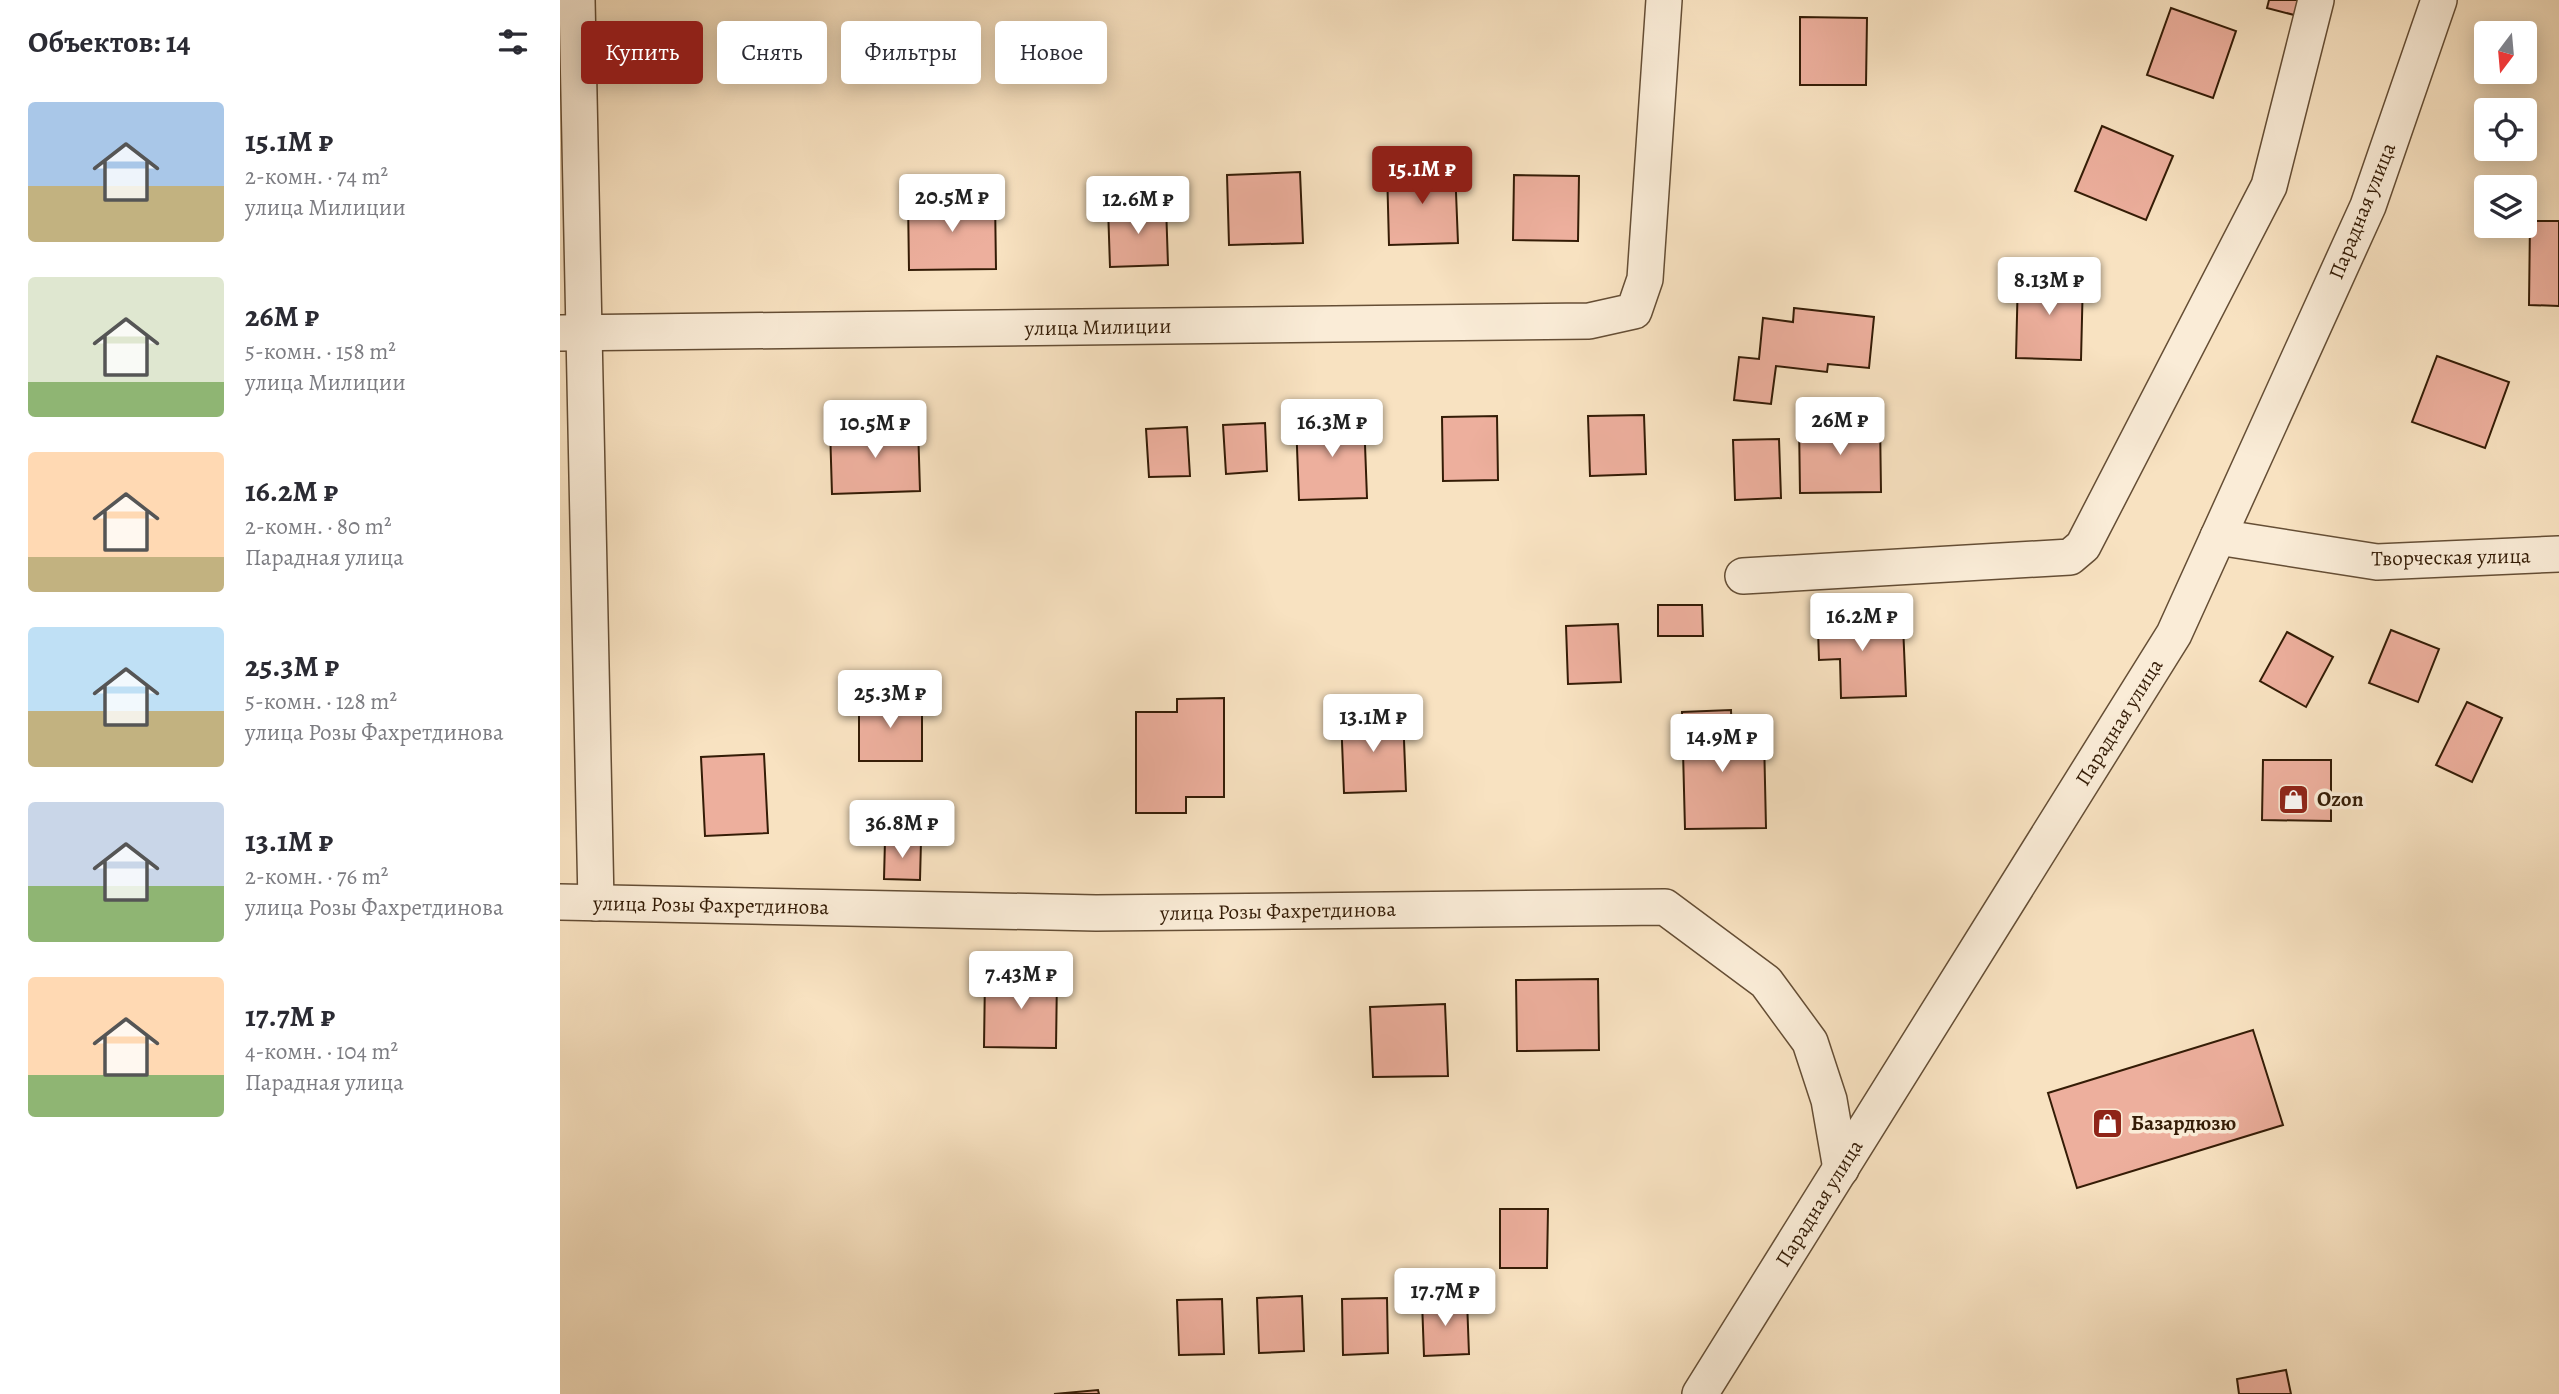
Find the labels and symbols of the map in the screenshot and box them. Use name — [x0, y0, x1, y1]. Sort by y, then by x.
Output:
north arrow — [2474, 21, 2538, 84]
street label: Парадная улица — [2322, 138, 2402, 283]
pin: 15.1M ₽ — [1357, 146, 1487, 206]
pin: 20.5M ₽ — [887, 174, 1017, 234]
pin: 12.6M ₽ — [1073, 176, 1203, 236]
pin: 8.13M ₽ — [1984, 258, 2114, 317]
street label: улица Милиции — [1023, 312, 1172, 342]
pin: 26M ₽ — [1791, 398, 1889, 457]
pin: 10.5M ₽ — [810, 400, 940, 460]
pin: 16.3M ₽ — [1267, 400, 1397, 459]
street label: Творческая улица — [2371, 542, 2531, 572]
pin: 16.2M ₽ — [1797, 594, 1927, 653]
street label: Парадная улица — [2069, 653, 2169, 791]
pin: 25.3M ₽ — [825, 670, 955, 730]
pin: 13.1M ₽ — [1308, 694, 1438, 754]
pin: 14.9M ₽ — [1657, 714, 1787, 774]
shop icon: Ozon — [2277, 782, 2311, 816]
place label: Ozon — [2317, 785, 2364, 813]
pin: 36.8M ₽ — [837, 800, 967, 860]
street label: улица Розы Фахретдинова — [592, 889, 830, 921]
street label: улица Розы Фахретдинова — [1159, 895, 1397, 927]
pin: 7.43M ₽ — [956, 951, 1086, 1011]
shop icon: Базардюзю — [2091, 1106, 2125, 1140]
place label: Базардюзю — [2131, 1109, 2236, 1137]
street label: Парадная улица — [1769, 1134, 1869, 1272]
pin: 17.7M ₽ — [1380, 1268, 1510, 1328]

